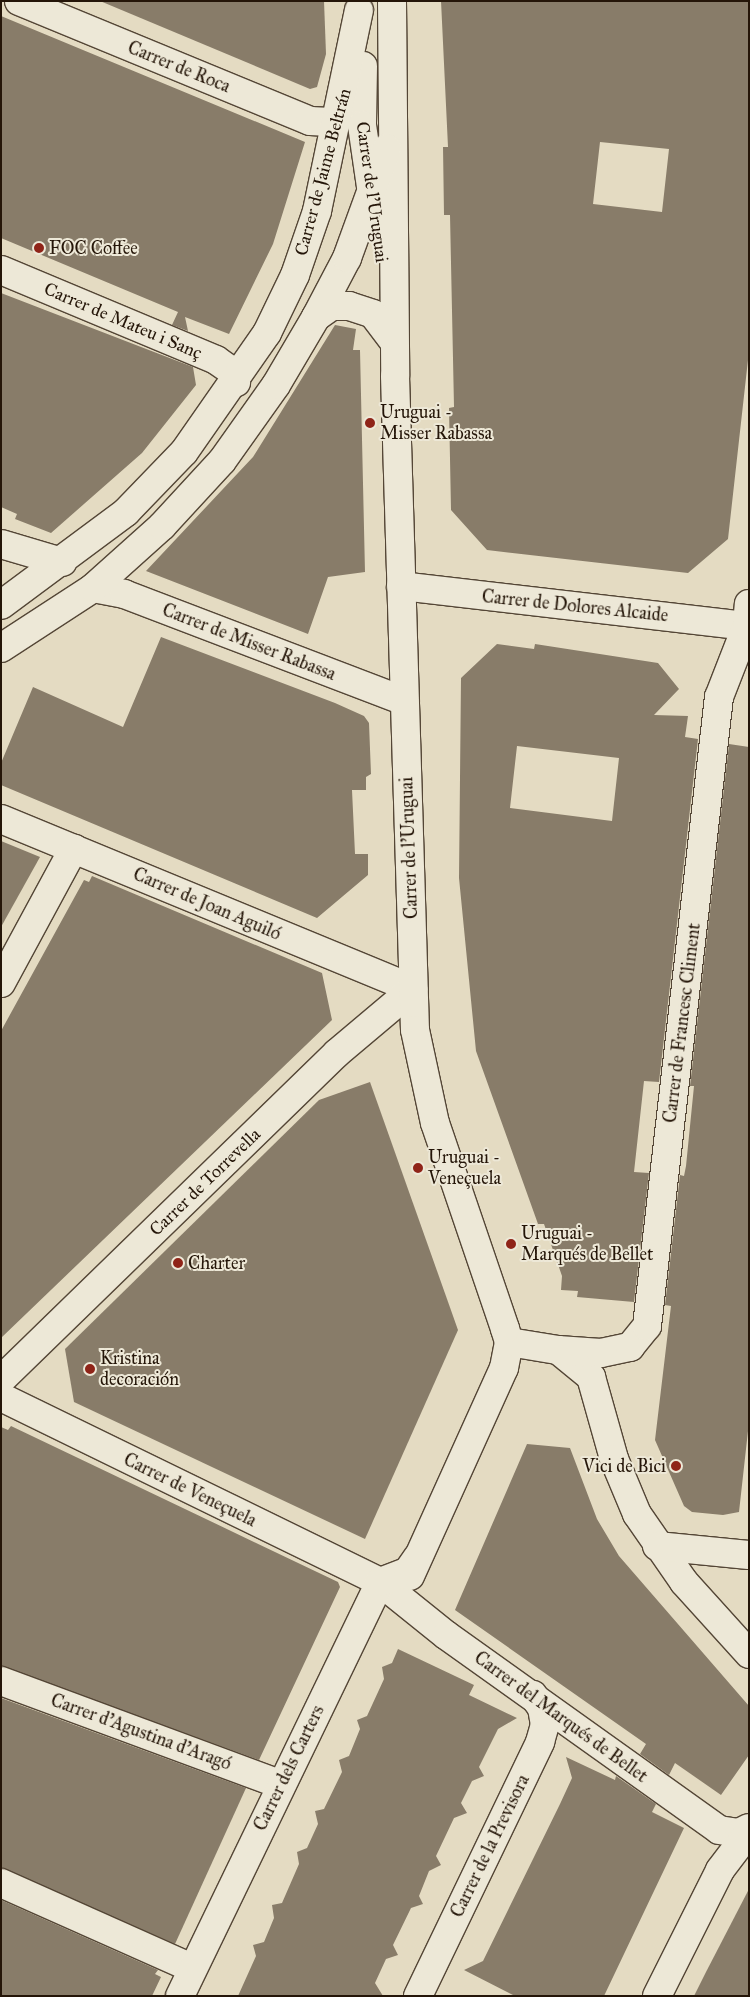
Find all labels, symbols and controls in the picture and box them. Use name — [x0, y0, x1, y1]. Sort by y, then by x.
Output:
street label: Carrer de Roca — [125, 37, 233, 97]
street label: Carrer de Jaime Beltrán — [290, 86, 356, 258]
street label: Carrer de l'Uruguai — [351, 120, 393, 264]
place label: FOC Coffee — [49, 237, 138, 259]
marker: FOC Coffee — [33, 242, 45, 254]
street label: Carrer de Mateu i Sanç — [41, 278, 205, 364]
place label: Uruguai - Misser Rabassa — [380, 402, 492, 444]
marker: Uruguai - Misser Rabassa — [364, 417, 376, 429]
street label: Carrer de Dolores Alcaide — [481, 585, 669, 627]
street label: Carrer de Misser Rabassa — [159, 599, 339, 685]
street label: Carrer de l'Uruguai — [396, 777, 422, 919]
street label: Carrer de Joan Aguiló — [130, 863, 284, 945]
street label: Carrer de Francesc Climent — [659, 922, 705, 1124]
street label: Carrer de Torrevella — [145, 1124, 265, 1240]
place label: Uruguai - Veneçuela — [428, 1147, 501, 1190]
marker: Uruguai - Veneçuela — [412, 1162, 424, 1174]
place label: Uruguai - Marqués de Bellet — [521, 1223, 653, 1266]
marker: Uruguai - Marqués de Bellet — [505, 1238, 517, 1250]
place label: Charter — [188, 1252, 245, 1274]
marker: Charter — [172, 1257, 184, 1269]
place label: Kristina decoración — [100, 1348, 179, 1390]
marker: Kristina decoración — [84, 1363, 96, 1375]
street label: Carrer de Veneçuela — [120, 1449, 260, 1531]
place label: Vici de Bici — [583, 1455, 666, 1477]
marker: Vici de Bici — [670, 1460, 682, 1472]
street label: Carrer del Marqués de Bellet — [470, 1647, 652, 1787]
street label: Carrer d'Agustina d'Aragó — [48, 1689, 234, 1775]
street label: Carrer dels Carters — [249, 1702, 329, 1834]
street label: Carrer de la Previsora — [446, 1771, 534, 1921]

